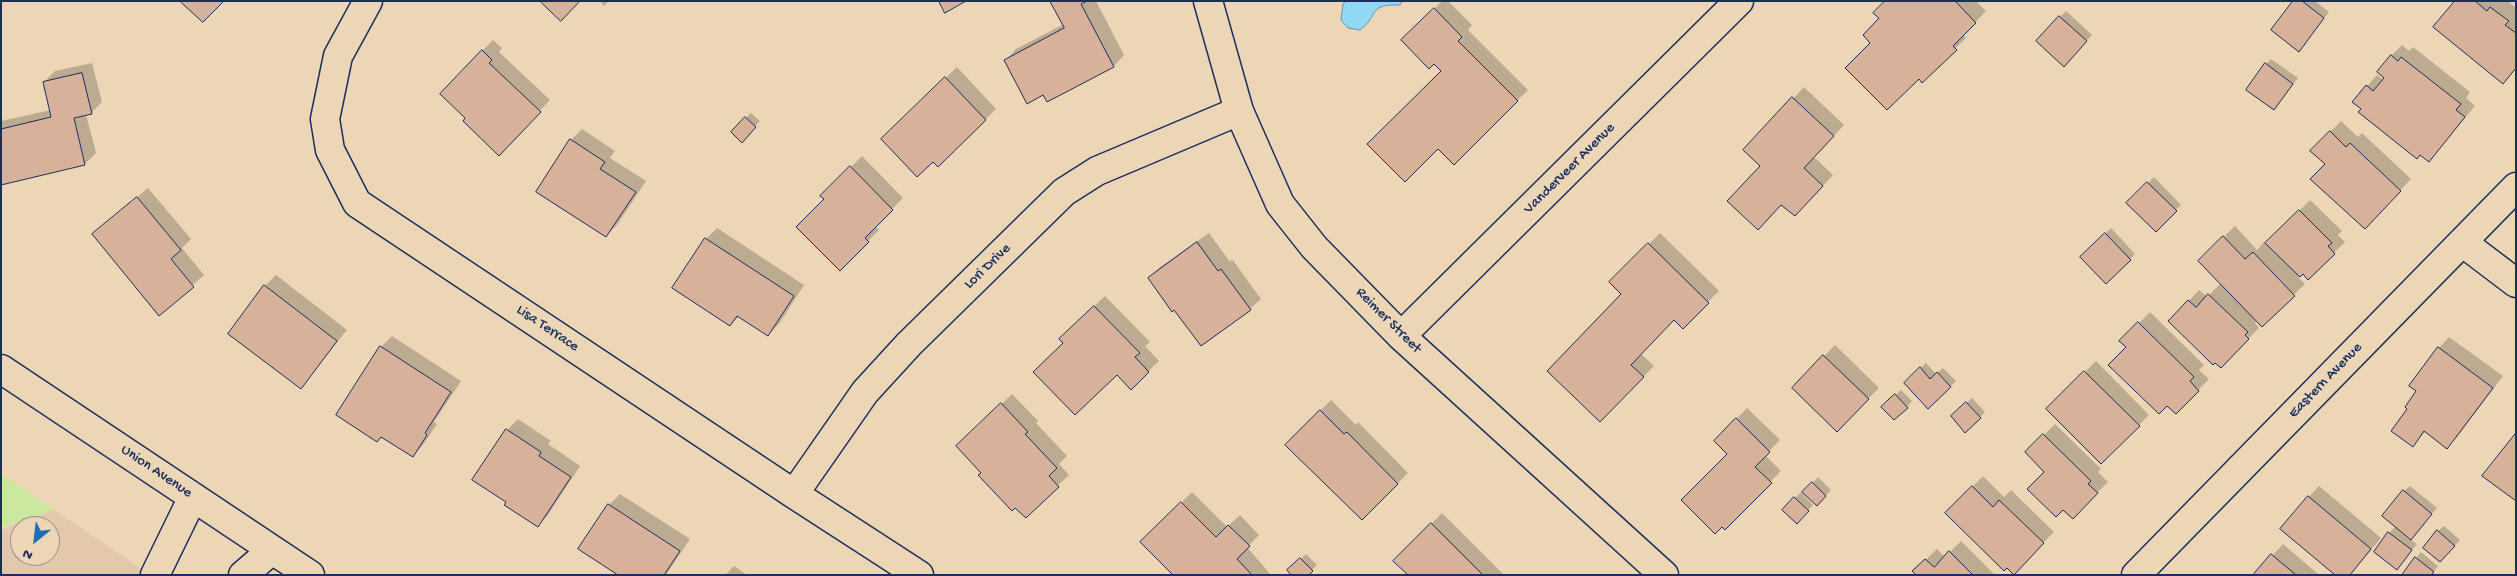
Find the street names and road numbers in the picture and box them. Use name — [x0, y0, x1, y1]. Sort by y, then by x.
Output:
street label: Vanderveer Avenue — [1521, 120, 1619, 218]
street label: Lori Drive — [961, 240, 1015, 294]
street label: Reimer Street — [1351, 284, 1425, 358]
street label: Lisa Terrace — [512, 302, 582, 356]
street label: Eastern Avenue — [2285, 339, 2367, 423]
street label: Union Avenue — [117, 441, 195, 503]

